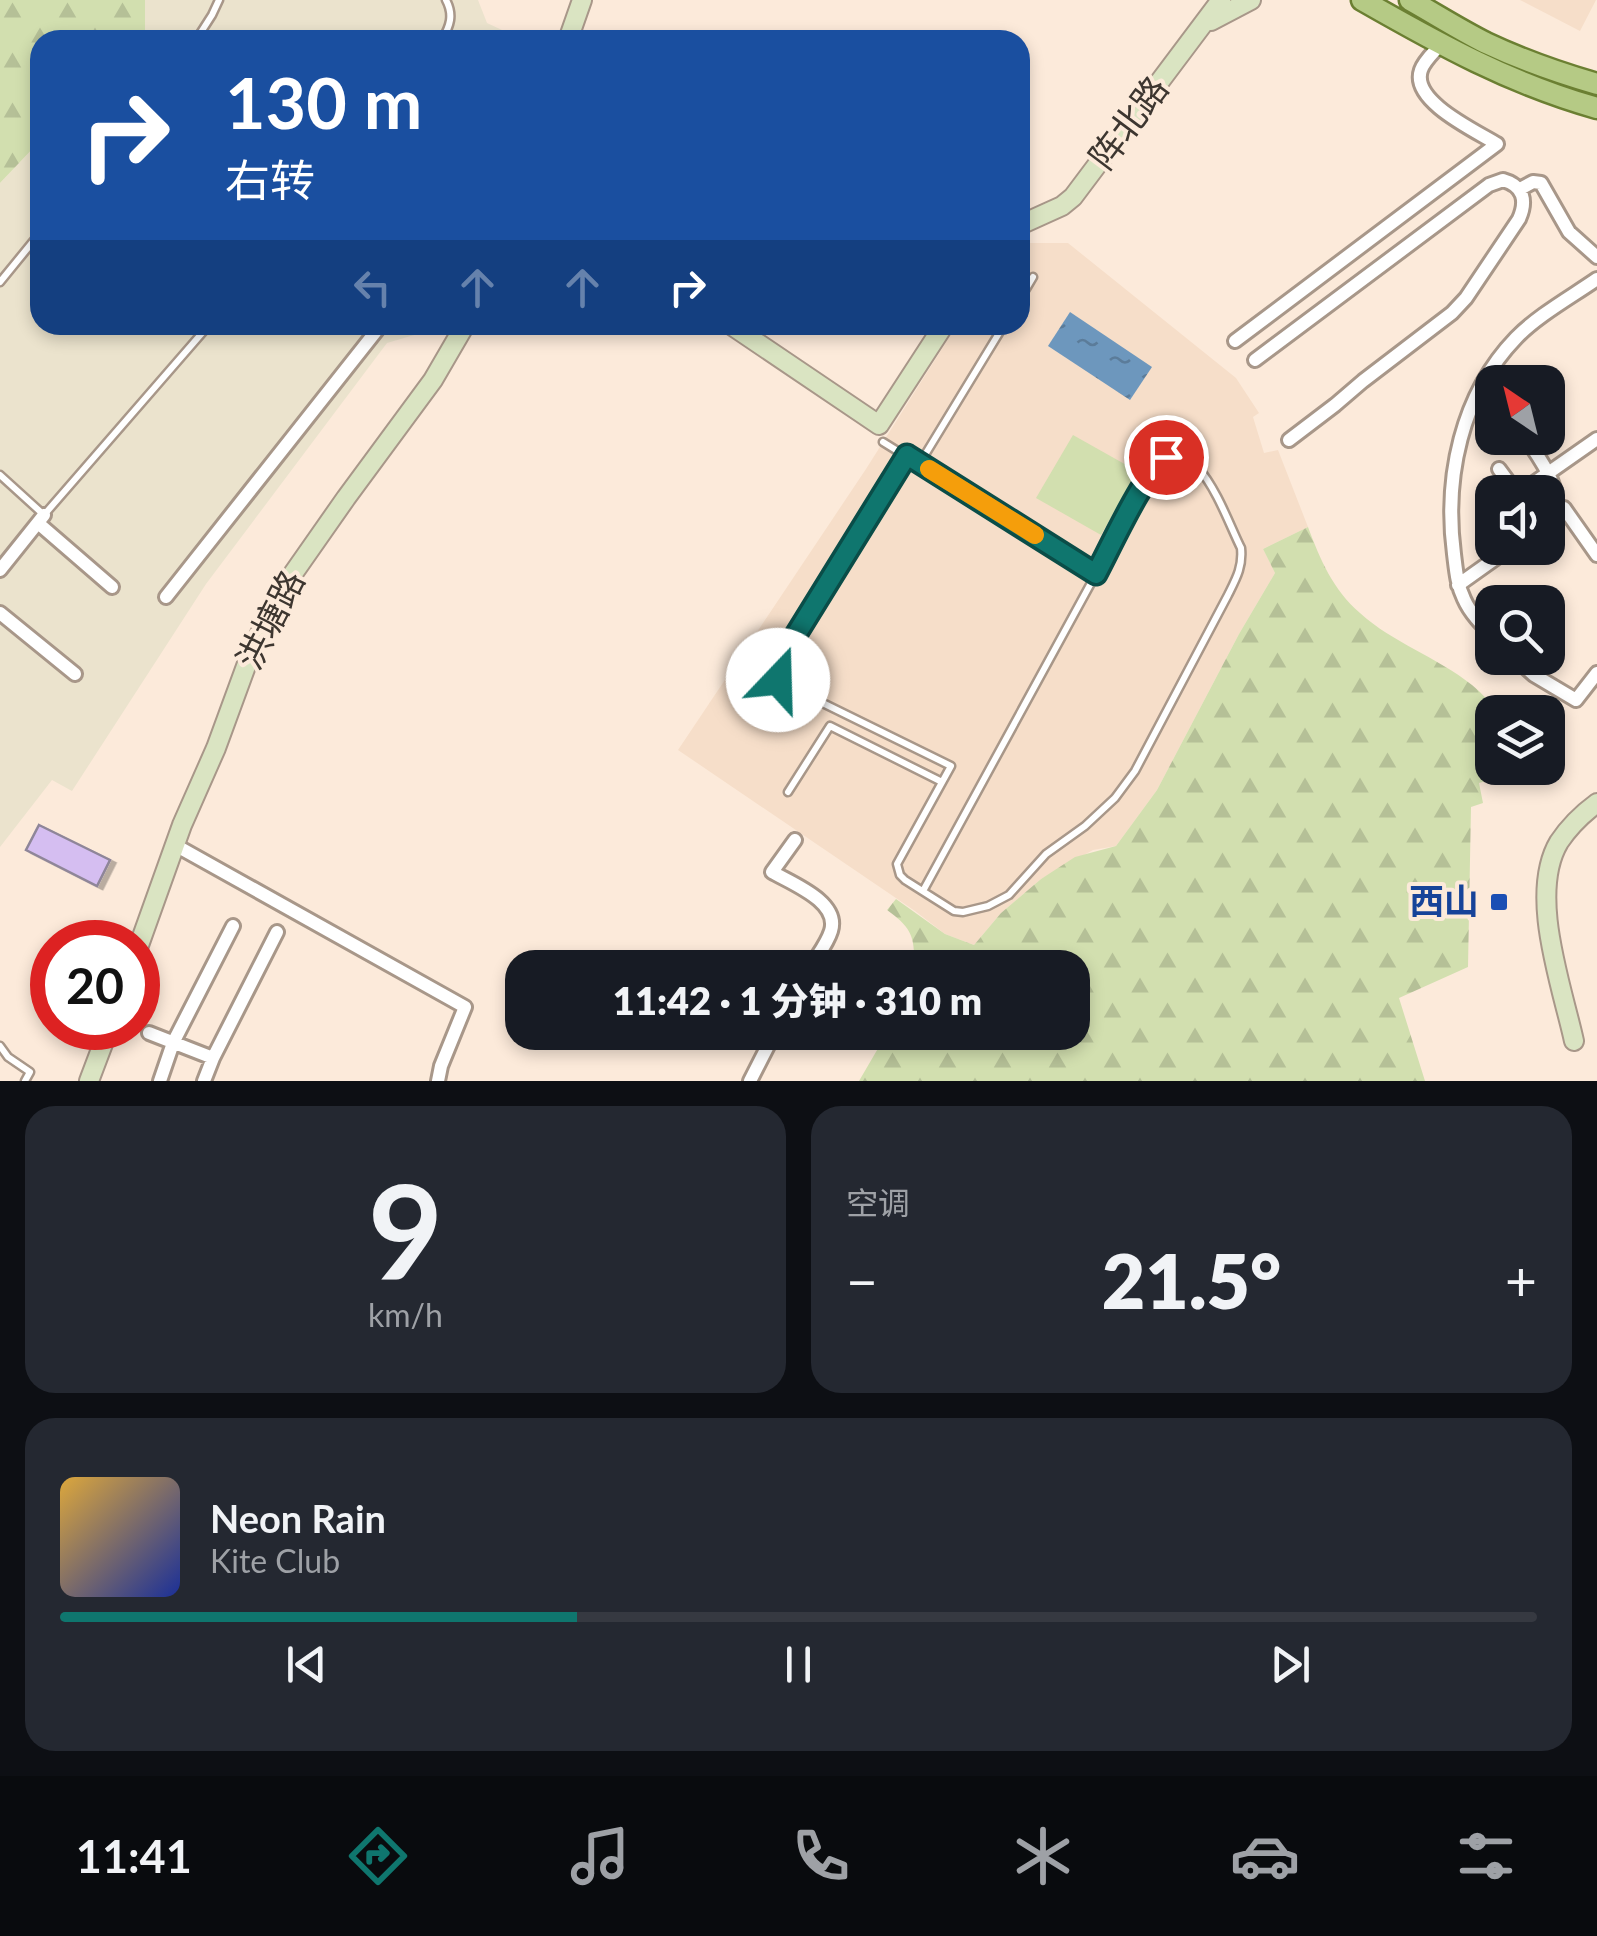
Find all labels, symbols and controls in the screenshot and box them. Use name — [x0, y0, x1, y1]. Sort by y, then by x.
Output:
text: 130 m — [225, 60, 422, 144]
street label: 阵北路 — [1079, 67, 1176, 176]
icon: right — [60, 70, 190, 200]
text: 右转 — [225, 153, 315, 207]
icon: left — [345, 260, 400, 315]
icon: ahead — [450, 260, 505, 315]
icon: ahead — [555, 260, 610, 315]
icon: right — [660, 260, 715, 315]
north arrow — [1475, 365, 1565, 455]
map controls — [1475, 365, 1565, 785]
pin — [1124, 415, 1209, 500]
icon: arrive — [1139, 430, 1194, 485]
button: sound — [1475, 475, 1565, 565]
street label: 洪塘路 — [227, 563, 312, 675]
button: search — [1475, 585, 1565, 675]
position arrow — [726, 628, 830, 732]
button: layers — [1475, 695, 1565, 785]
place label: 西山 — [1409, 879, 1479, 921]
marker: 西山 — [1488, 891, 1510, 913]
speed limit sign: 20 — [30, 920, 160, 1050]
text: 11:42 · 1 分钟 · 310 m — [613, 977, 982, 1023]
text: 9 — [368, 1152, 443, 1308]
text: 空调 — [846, 1183, 910, 1222]
text: 21.5° — [1102, 1235, 1281, 1325]
text: − — [846, 1247, 878, 1313]
text: + — [1505, 1247, 1537, 1313]
text: km/h — [368, 1295, 443, 1334]
text: Neon Rain — [210, 1495, 386, 1541]
text: Kite Club — [210, 1541, 340, 1580]
icon: previous — [279, 1637, 334, 1692]
icon: pause — [771, 1637, 826, 1692]
icon: next — [1263, 1637, 1318, 1692]
icon: directions — [343, 1821, 413, 1891]
icon: music — [565, 1821, 635, 1891]
icon: phone — [786, 1821, 856, 1891]
icon: climate — [1008, 1821, 1078, 1891]
icon: car — [1230, 1821, 1300, 1891]
icon: filters — [1451, 1821, 1521, 1891]
text: 11:41 — [76, 1829, 192, 1883]

